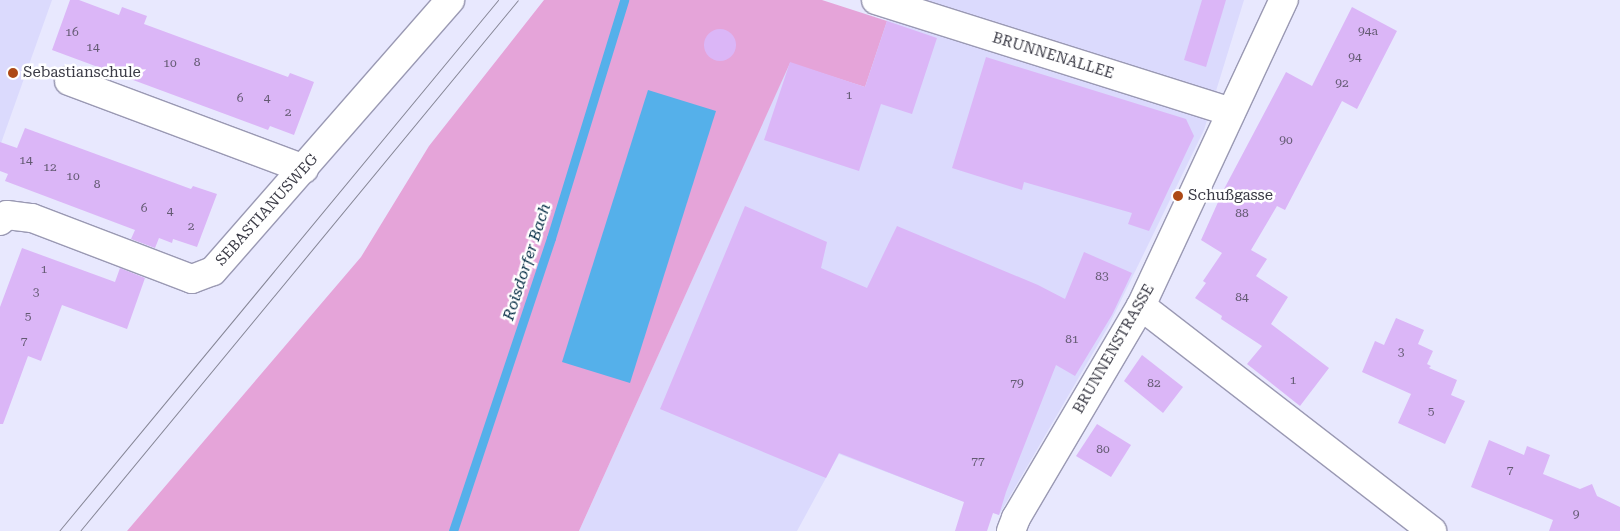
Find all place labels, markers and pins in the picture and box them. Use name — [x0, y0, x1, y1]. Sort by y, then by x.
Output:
place label: Sebastianschule — [23, 64, 141, 82]
marker: Sebastianschule — [7, 67, 19, 79]
place label: Schußgasse — [1188, 187, 1273, 205]
marker: Schußgasse — [1172, 190, 1184, 202]

